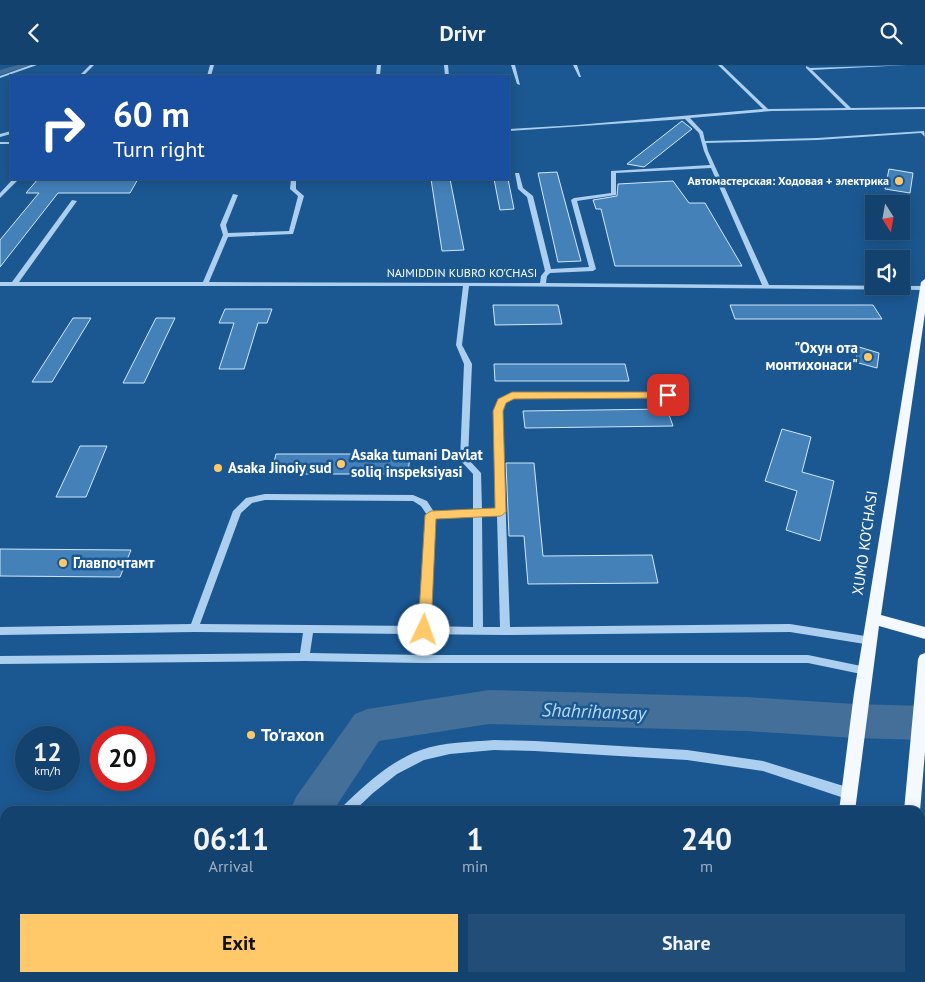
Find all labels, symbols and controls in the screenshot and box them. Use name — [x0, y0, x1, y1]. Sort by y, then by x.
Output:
icon: back — [20, 19, 48, 47]
text: Drivr — [439, 19, 486, 47]
icon: search — [877, 19, 905, 47]
text: 60 m — [113, 91, 190, 137]
icon: right — [30, 95, 95, 160]
text: Turn right — [113, 135, 205, 163]
place label: Автомастерская: Ходовая + электрика — [688, 173, 889, 188]
marker: Автомастерская: Ходовая + электрика — [893, 175, 905, 187]
north arrow — [865, 195, 910, 240]
map controls — [865, 195, 910, 295]
button: sound — [865, 250, 910, 295]
street label: NAJMIDDIN KUBRO KO'CHASI — [387, 265, 537, 280]
place label: "Охун ота монтихонаси" — [765, 338, 858, 374]
marker: "Охун ота монтихонаси" — [862, 351, 874, 363]
pin — [647, 374, 689, 416]
icon: arrive — [654, 381, 682, 409]
place label: Asaka tumani Davlat soliq inspeksiyasi — [351, 445, 483, 481]
place label: Asaka Jinoiy sud — [228, 458, 332, 477]
marker: Asaka tumani Davlat soliq inspeksiyasi — [335, 458, 347, 470]
marker: Asaka Jinoiy sud — [212, 462, 224, 474]
street label: XUMO KO’CHASI — [848, 489, 881, 596]
place label: Главпочтамт — [73, 553, 155, 572]
marker: Главпочтамт — [57, 557, 69, 569]
position arrow — [397, 603, 449, 655]
water label: Shahrihansay — [541, 697, 648, 725]
place label: To'raxon — [261, 723, 324, 746]
speed limit sign: 20 — [90, 726, 155, 791]
marker: To'raxon — [245, 729, 257, 741]
text: 12 — [33, 736, 62, 768]
text: km/h — [34, 763, 61, 778]
text: 06:11 — [193, 819, 269, 858]
text: 1 — [467, 819, 484, 858]
text: 240 — [681, 819, 732, 858]
text: Arrival — [209, 856, 253, 876]
text: min — [462, 856, 488, 876]
text: m — [700, 856, 713, 876]
button: Exit — [20, 914, 458, 972]
button: Share — [468, 914, 905, 972]

